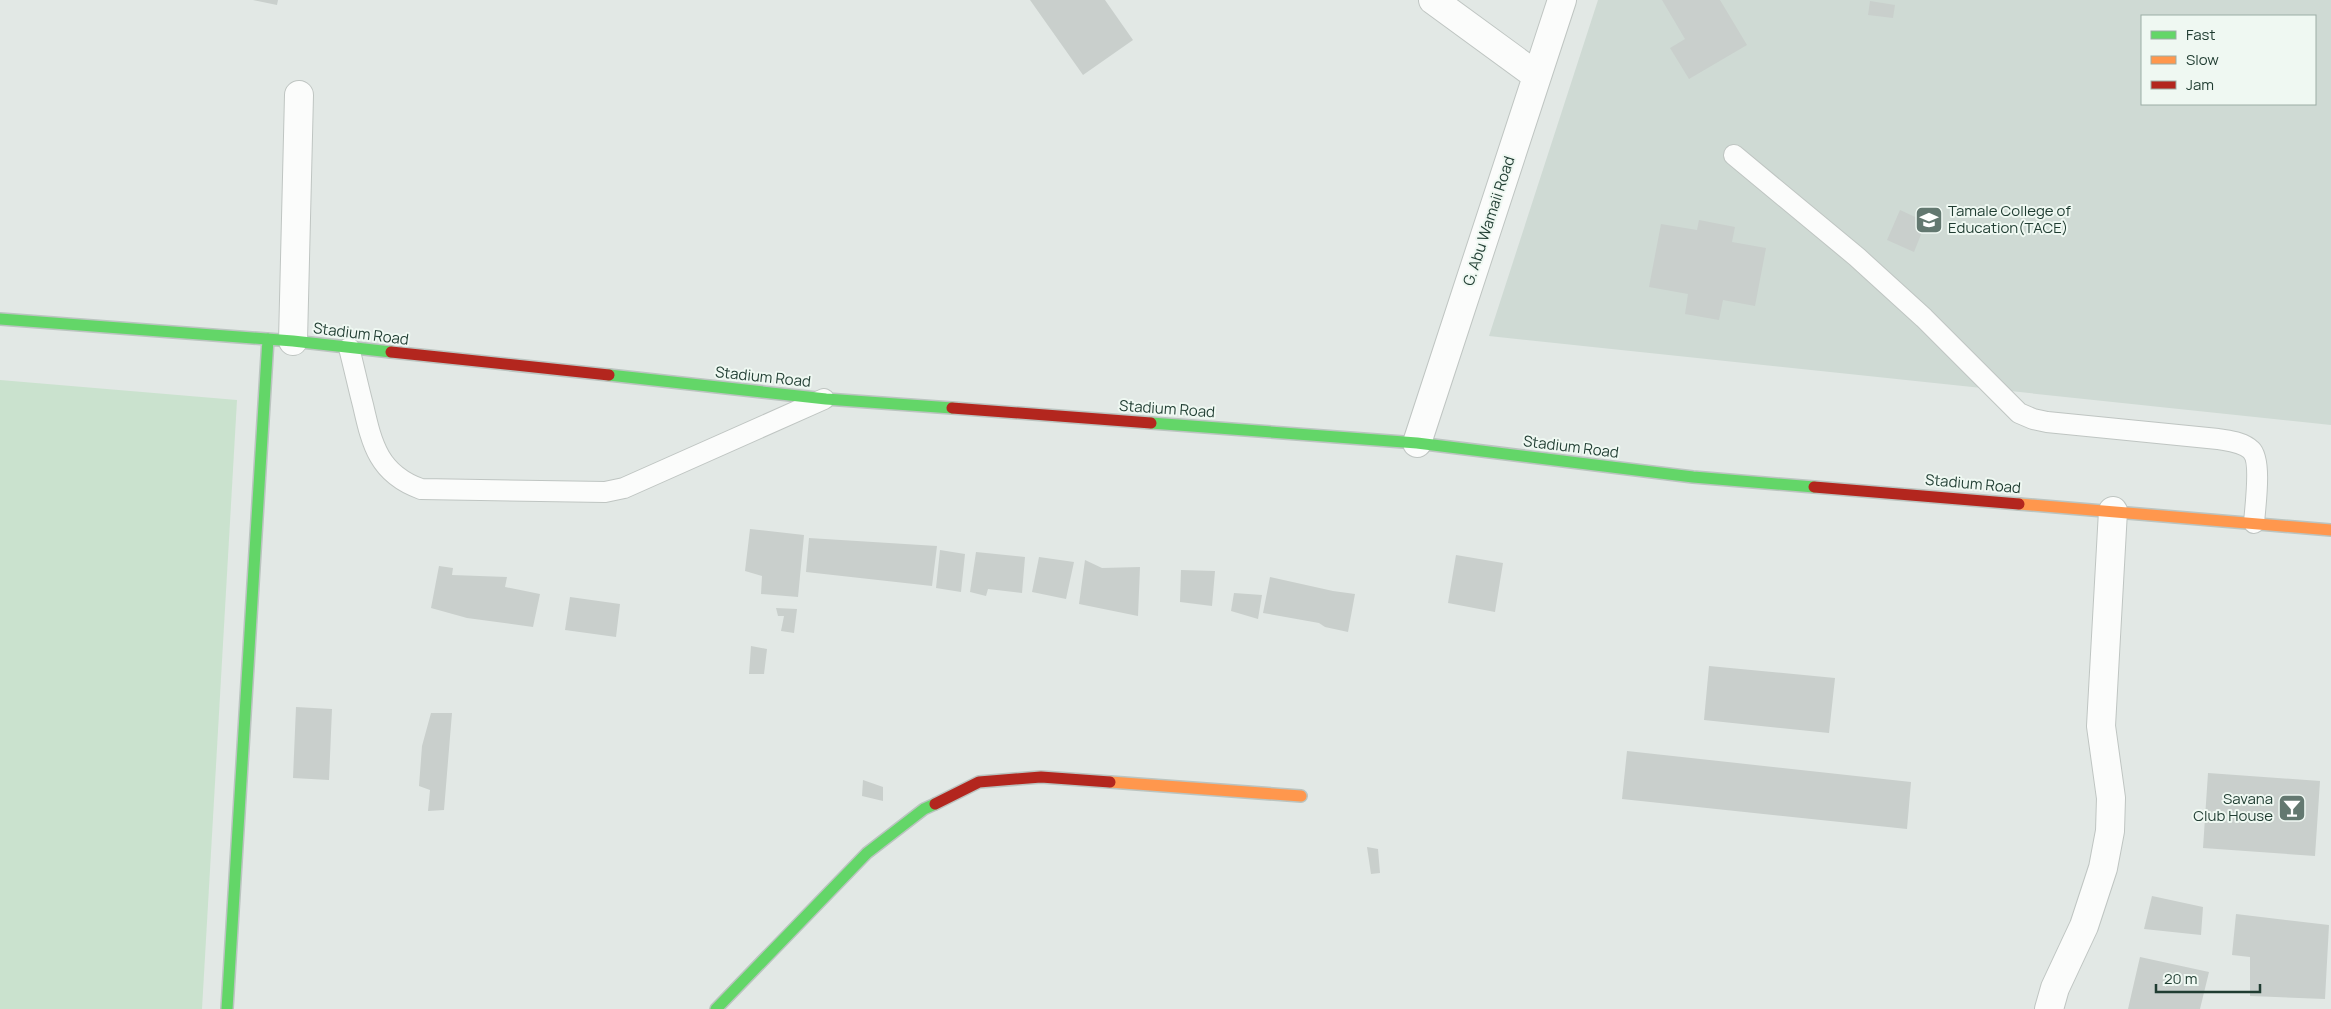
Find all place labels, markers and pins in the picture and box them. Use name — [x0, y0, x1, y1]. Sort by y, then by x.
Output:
place label: Tamale College of Education(TACE) — [1948, 200, 2071, 238]
school or university icon: Tamale College of Education(TACE) — [1914, 205, 1944, 235]
place label: Savana Club House — [2193, 788, 2273, 826]
bar icon: Savana Club House — [2277, 793, 2307, 823]

